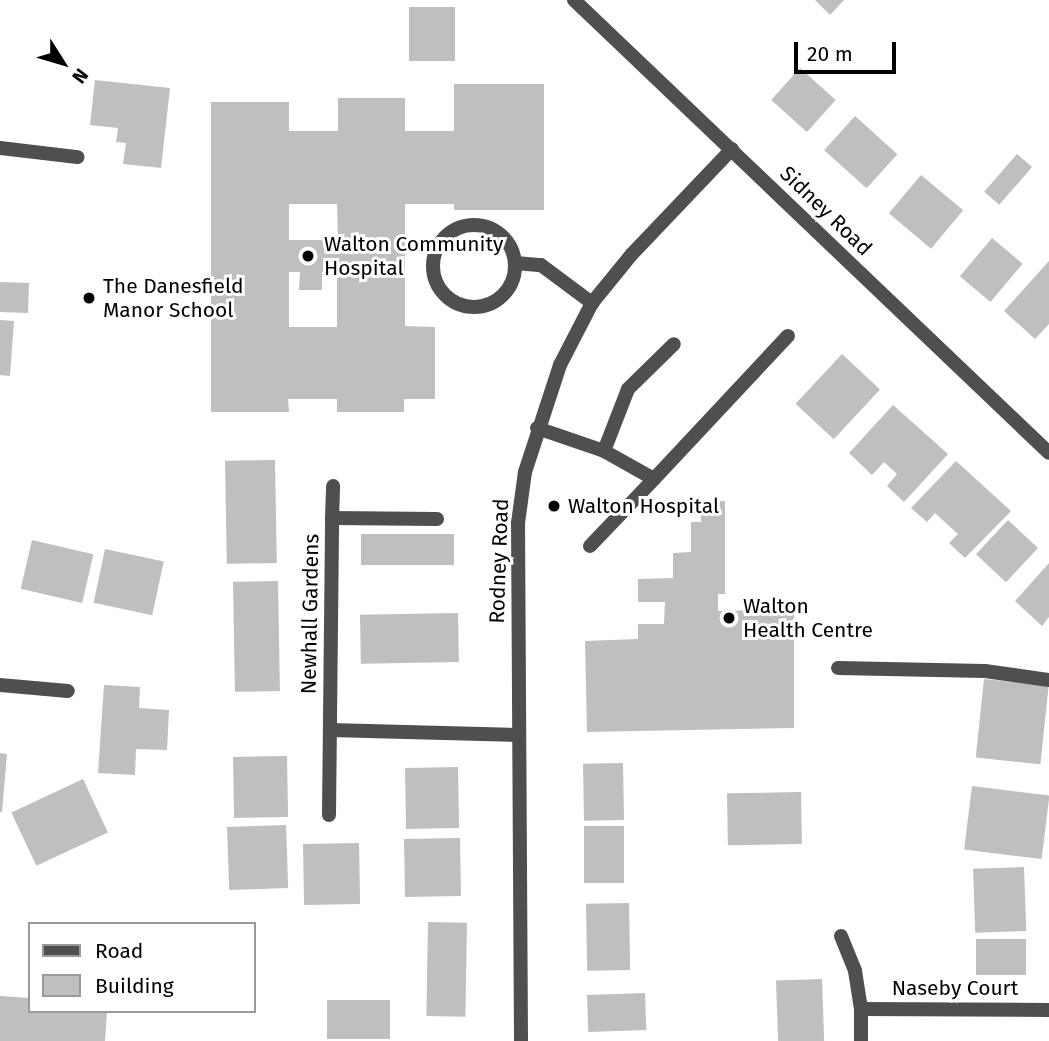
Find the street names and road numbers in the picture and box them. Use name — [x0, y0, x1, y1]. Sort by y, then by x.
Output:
street label: Sidney Road — [775, 161, 877, 261]
street label: Rodney Road — [484, 498, 514, 624]
street label: Newhall Gardens — [296, 534, 324, 694]
street label: Naseby Court — [892, 975, 1018, 1001]

